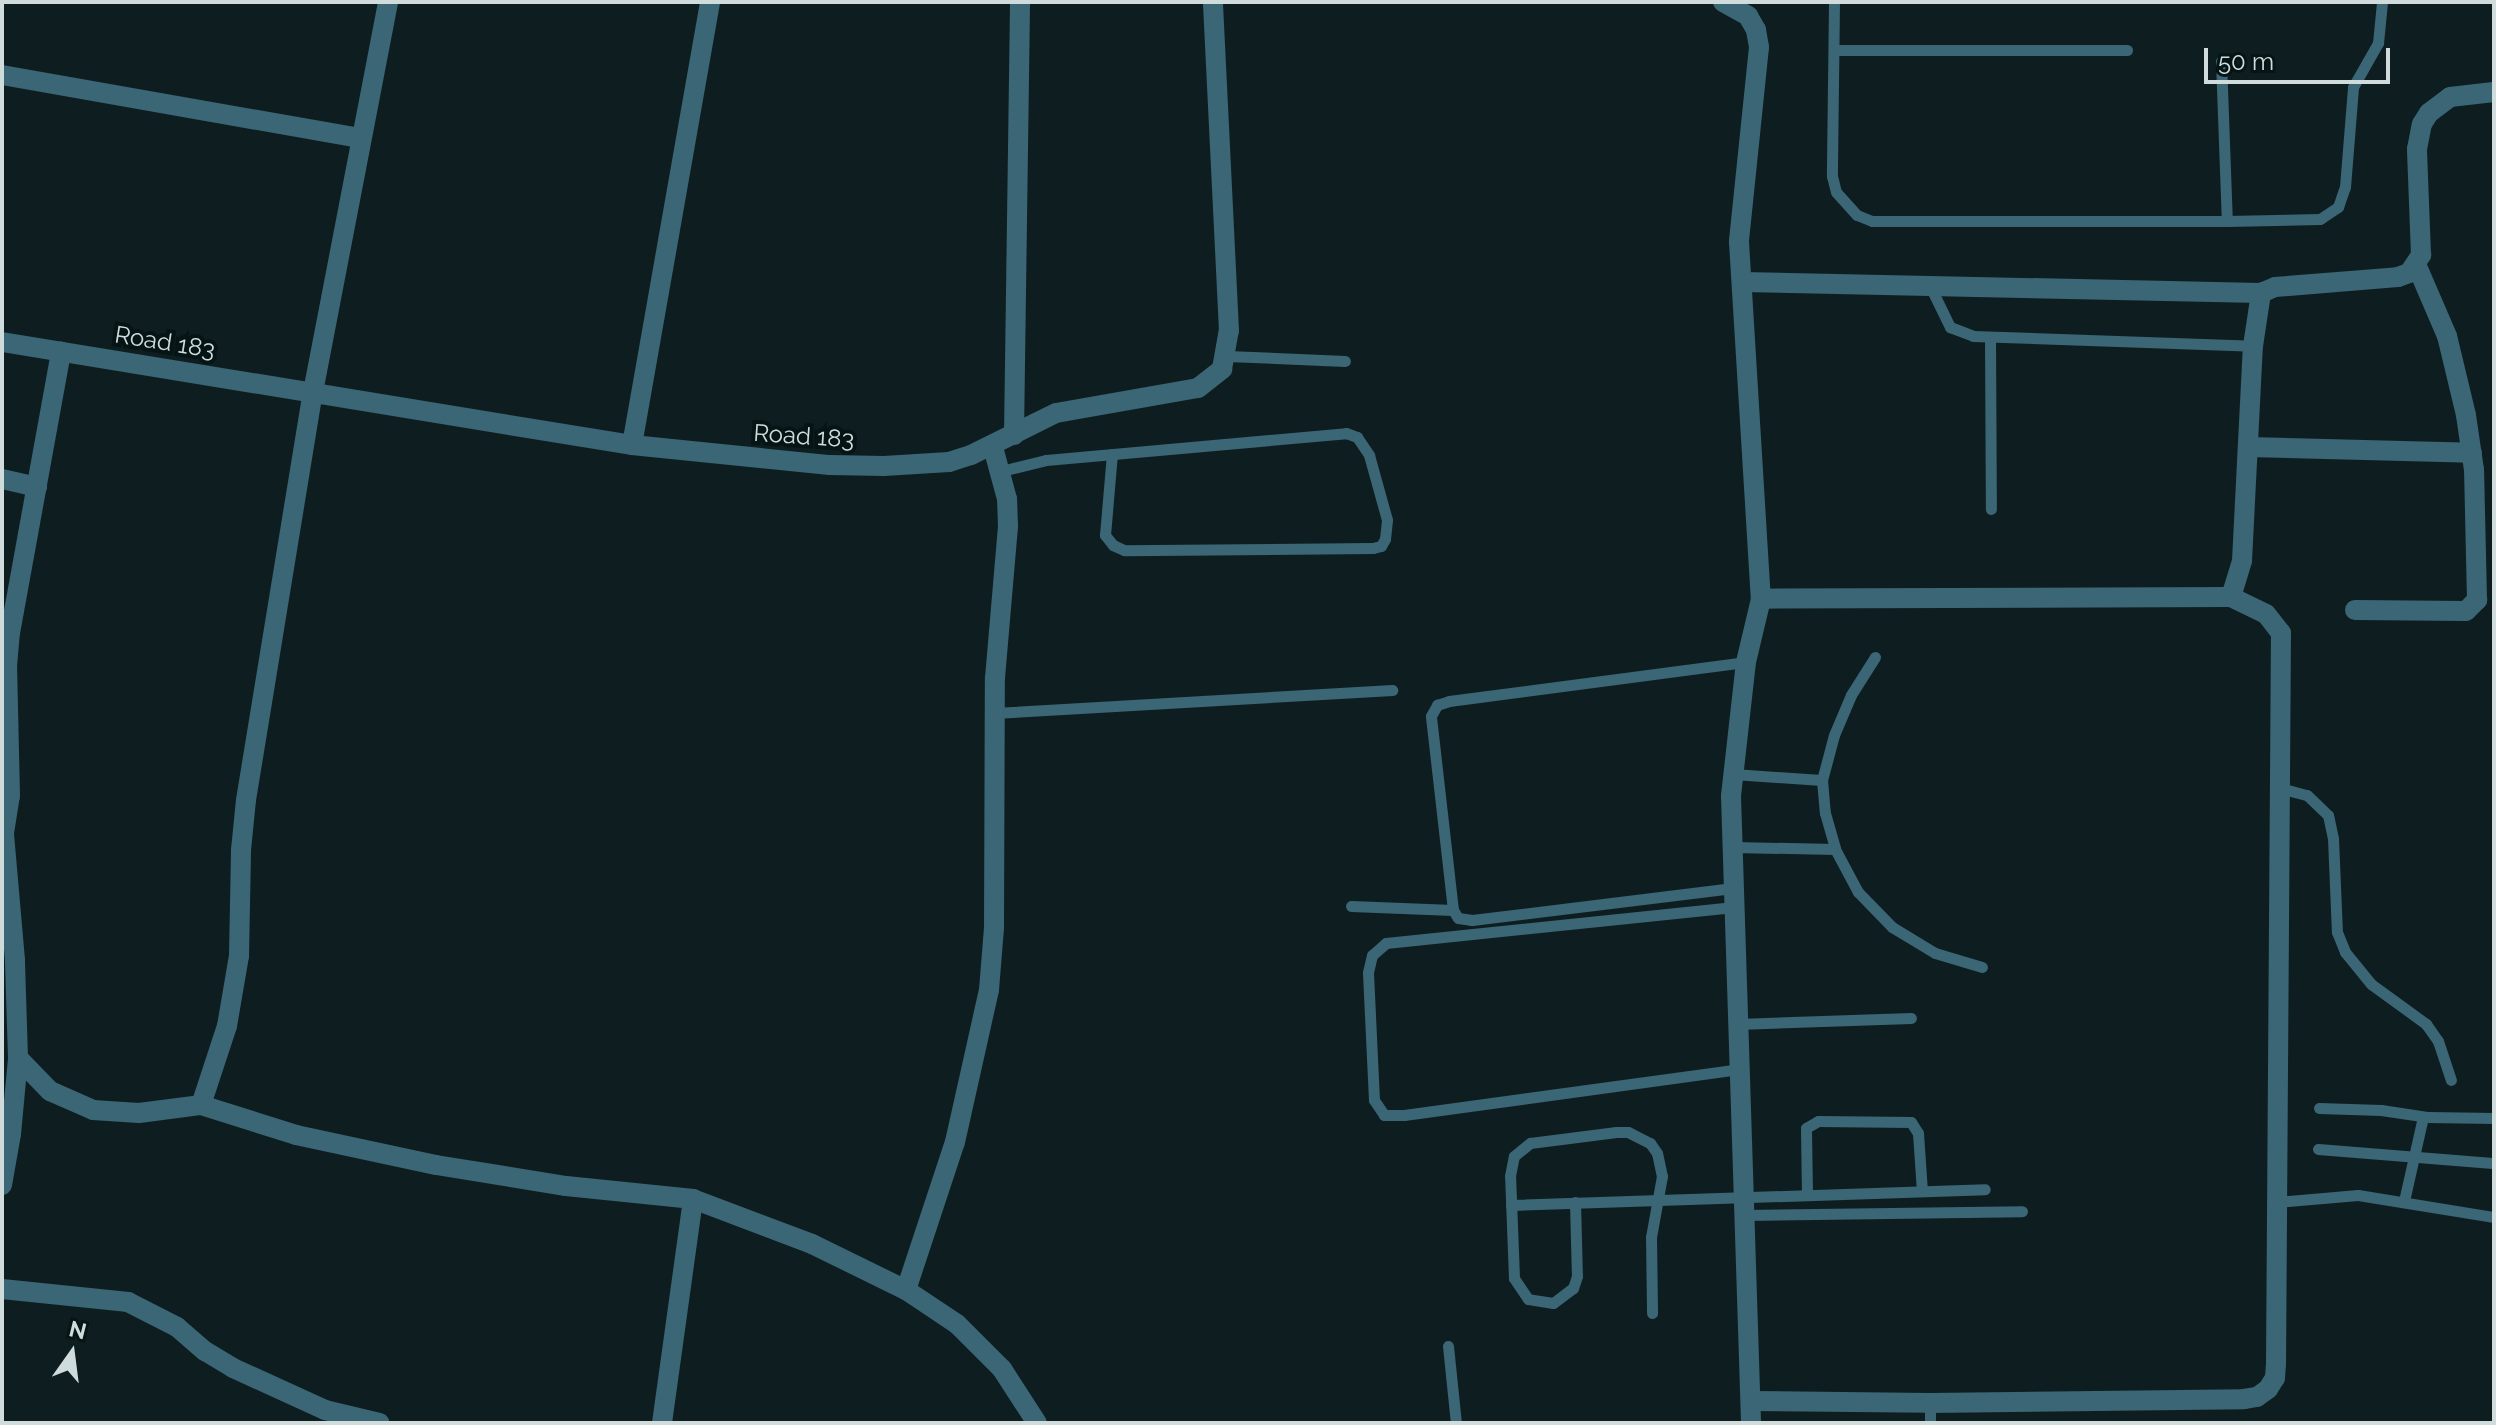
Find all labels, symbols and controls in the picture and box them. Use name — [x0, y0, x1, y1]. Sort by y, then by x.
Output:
scale bar — [2208, 32, 2394, 82]
text: 50 m — [2218, 47, 2274, 76]
street label: Road 183 — [113, 320, 217, 364]
street label: Road 183 — [753, 418, 855, 454]
north arrow — [32, 1313, 112, 1393]
text: N — [67, 1315, 89, 1344]

